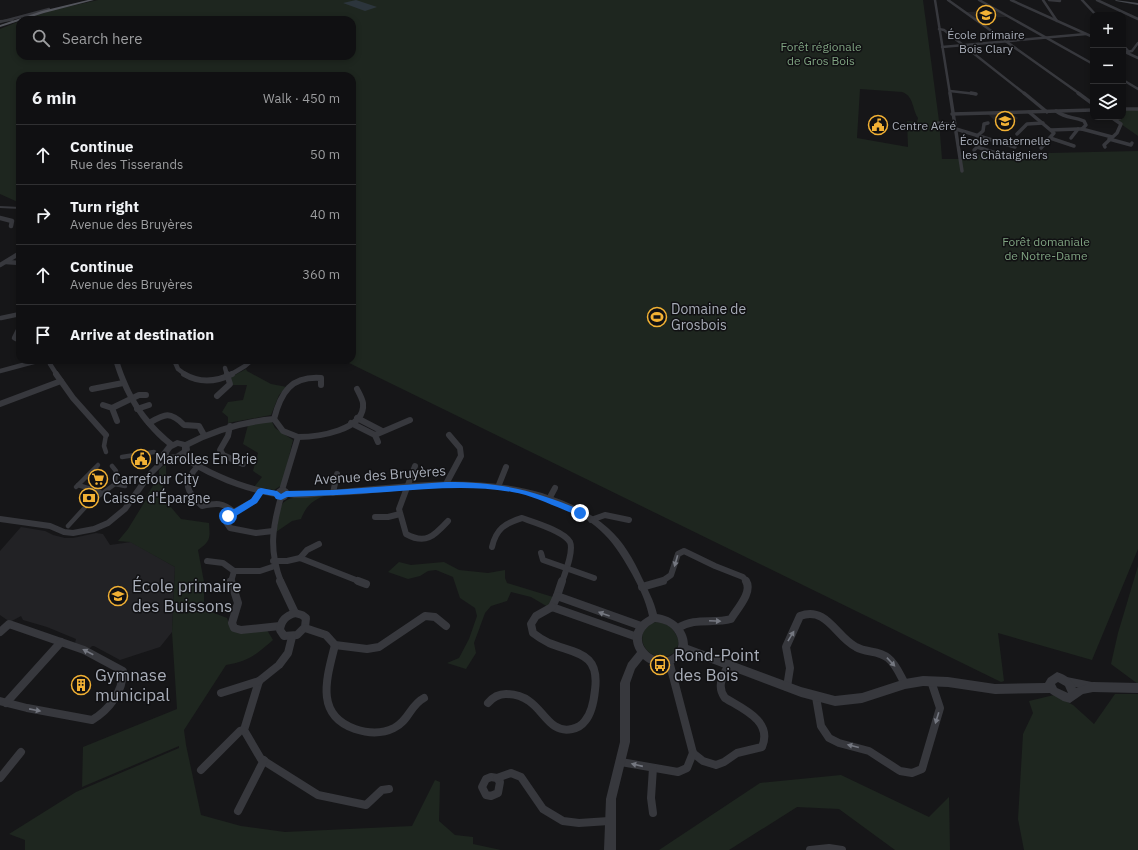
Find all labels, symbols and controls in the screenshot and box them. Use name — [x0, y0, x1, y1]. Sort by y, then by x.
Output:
school or university icon: École primaire Bois Clary — [975, 4, 997, 26]
map controls — [1090, 12, 1126, 120]
button: + — [1090, 12, 1126, 48]
search box — [16, 16, 356, 60]
icon: search — [30, 27, 52, 49]
place label: École primaire Bois Clary — [947, 27, 1025, 56]
text: Search here — [62, 29, 142, 48]
park label: Forêt régionale de Gros Bois — [780, 39, 862, 68]
button: − — [1090, 48, 1126, 84]
button: layers — [1090, 84, 1126, 120]
text: 6 min — [32, 87, 76, 109]
text: Walk · 450 m — [263, 90, 340, 107]
school or university icon: École maternelle les Châtaigniers — [994, 110, 1016, 132]
public building icon: Centre Aéré — [867, 114, 889, 136]
place label: Centre Aéré — [892, 118, 956, 133]
place label: École maternelle les Châtaigniers — [960, 133, 1051, 162]
text: Continue — [70, 137, 134, 156]
icon: ahead — [32, 144, 54, 166]
text: 50 m — [310, 146, 340, 163]
text: Rue des Tisserands — [70, 156, 183, 173]
text: Turn right — [70, 197, 139, 216]
icon: right — [32, 204, 54, 226]
text: 40 m — [310, 206, 340, 223]
text: Avenue des Bruyères — [70, 216, 193, 233]
park label: Forêt domaniale de Notre-Dame — [1002, 234, 1090, 263]
text: Continue — [70, 257, 134, 276]
icon: ahead — [32, 264, 54, 286]
text: 360 m — [302, 266, 340, 283]
text: Avenue des Bruyères — [70, 276, 193, 293]
place label: Domaine de Grosbois — [671, 300, 746, 334]
sports icon: Domaine de Grosbois — [646, 306, 668, 328]
icon: arrive — [32, 324, 54, 346]
text: Arrive at destination — [70, 325, 214, 344]
public building icon: Marolles En Brie — [130, 448, 152, 470]
place label: Marolles En Brie — [155, 450, 257, 468]
street label: Avenue des Bruyères — [313, 461, 447, 489]
supermarket icon: Carrefour City — [87, 468, 109, 490]
place label: Carrefour City — [112, 470, 199, 488]
bank icon: Caisse d'Épargne — [78, 487, 100, 509]
place label: Caisse d'Épargne — [103, 488, 211, 507]
route end — [571, 504, 589, 522]
route start — [219, 507, 237, 525]
one-way arrow — [673, 555, 679, 567]
place label: École primaire des Buissons — [132, 575, 242, 617]
school or university icon: École primaire des Buissons — [107, 585, 129, 607]
one-way arrow — [597, 610, 609, 616]
one-way arrow — [709, 618, 722, 624]
one-way arrow — [788, 630, 795, 642]
place label: Rond-Point des Bois — [674, 644, 760, 686]
one-way arrow — [82, 649, 94, 656]
bus stop icon: Rond-Point des Bois — [649, 654, 671, 676]
one-way arrow — [886, 657, 896, 667]
place label: Gymnase municipal — [95, 664, 170, 706]
building icon: Gymnase municipal — [70, 674, 92, 696]
one-way arrow — [29, 707, 41, 713]
one-way arrow — [934, 712, 940, 724]
one-way arrow — [847, 742, 860, 748]
one-way arrow — [631, 762, 643, 768]

